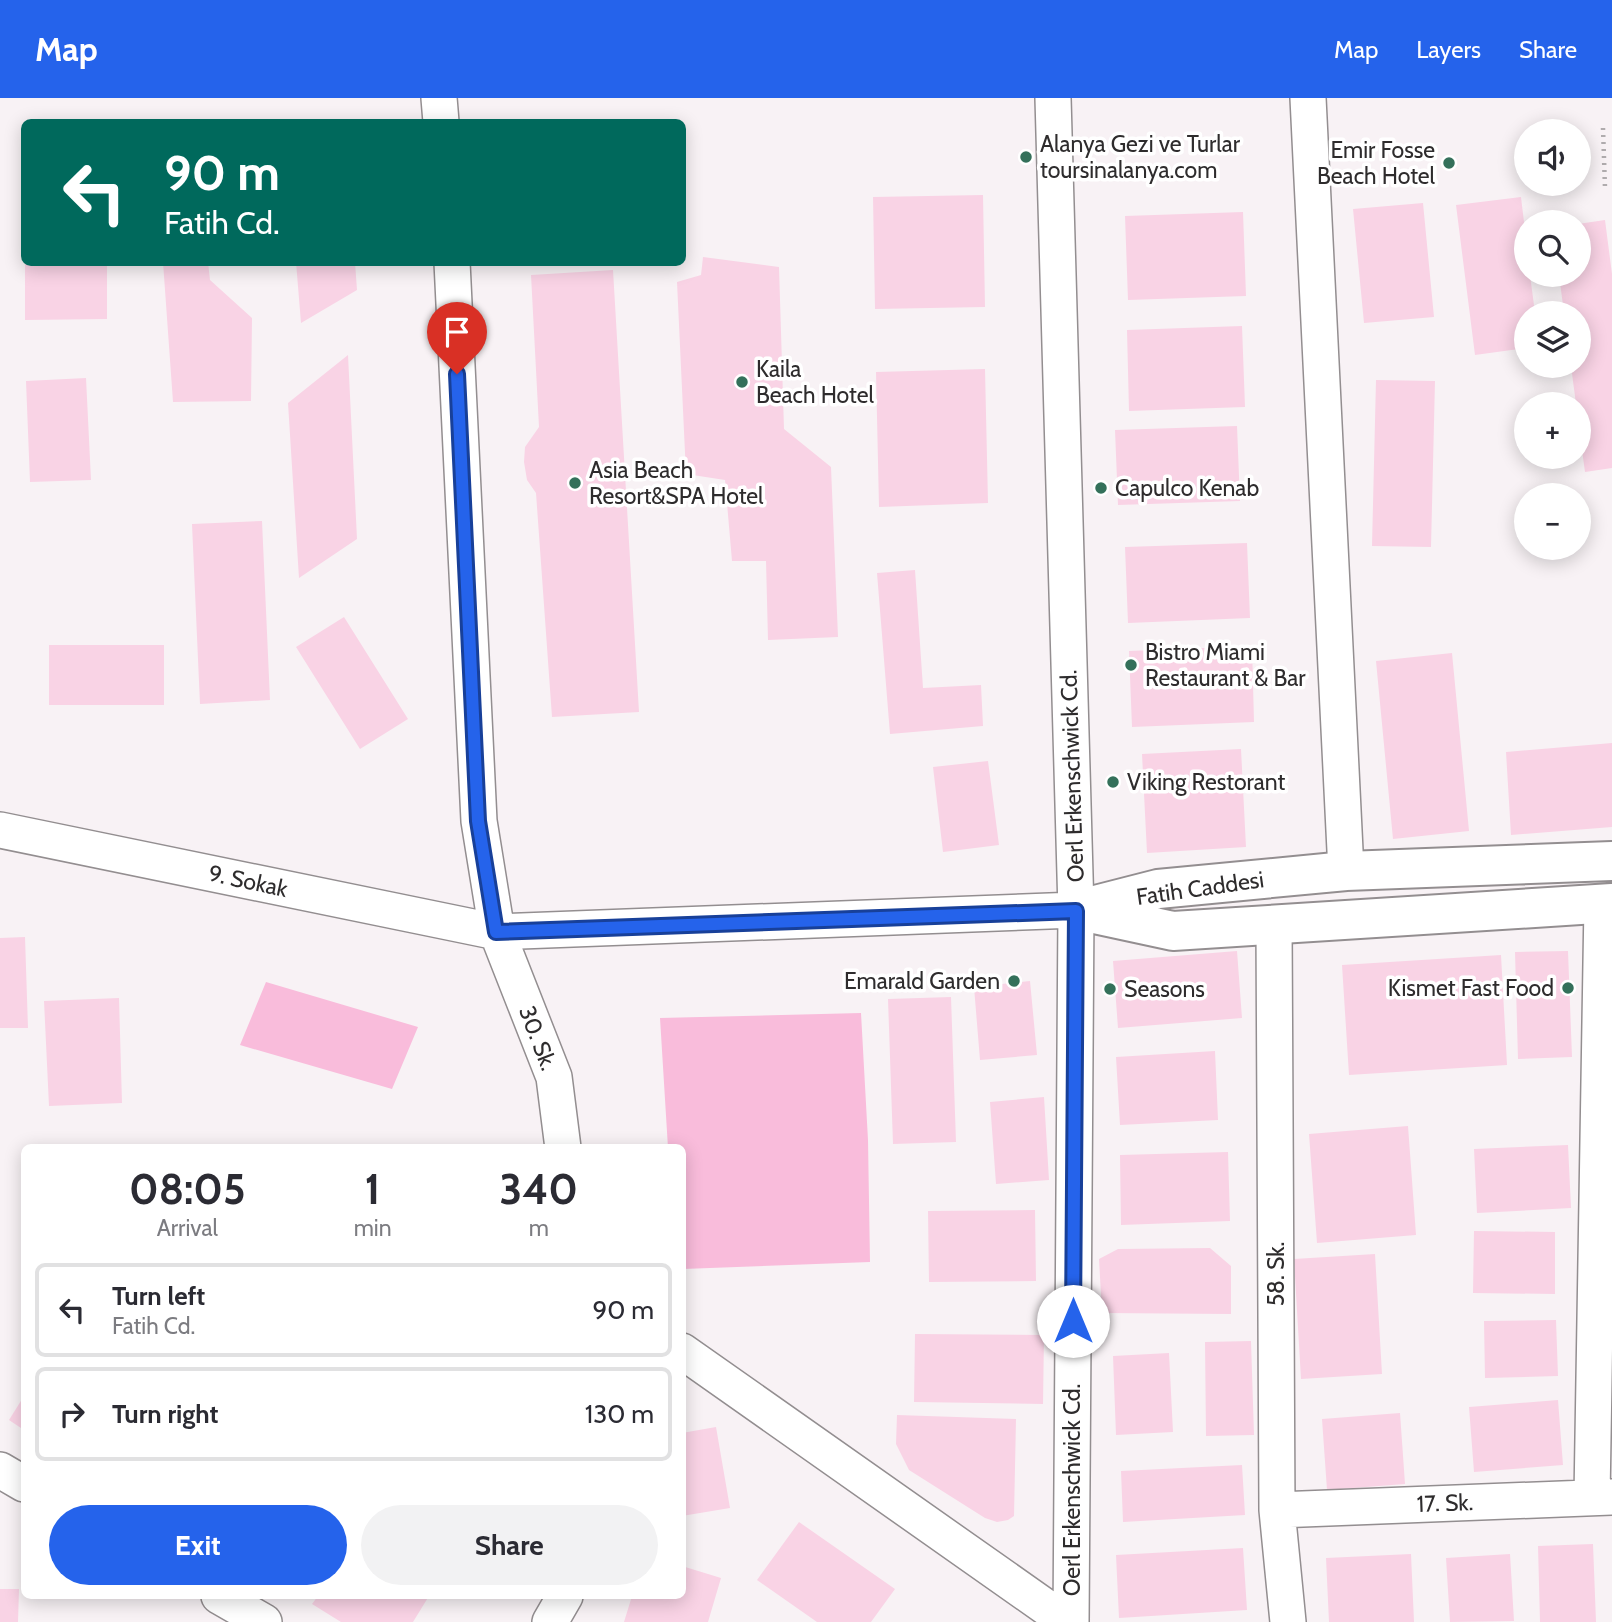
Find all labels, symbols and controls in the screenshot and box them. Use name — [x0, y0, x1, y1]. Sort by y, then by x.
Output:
text: Map — [35, 29, 98, 69]
text: Map — [1334, 35, 1378, 64]
text: Layers — [1416, 35, 1481, 64]
text: Share — [1519, 35, 1577, 64]
map controls — [1514, 119, 1591, 560]
button: sound — [1514, 119, 1591, 196]
place label: Alanya Gezi ve Turlar toursinalanya.com — [1040, 130, 1241, 184]
place label: Emir Fosse Beach Hotel — [1317, 136, 1436, 190]
text: 90 m — [164, 143, 280, 202]
icon: left — [49, 147, 140, 238]
marker: Alanya Gezi ve Turlar toursinalanya.com — [1018, 149, 1034, 165]
marker: Emir Fosse Beach Hotel — [1441, 155, 1457, 171]
text: Fatih Cd. — [164, 203, 280, 242]
button: search — [1514, 210, 1591, 287]
button: layers — [1514, 301, 1591, 378]
pin — [427, 302, 487, 374]
icon: arrive — [438, 313, 476, 351]
place label: Kaila Beach Hotel — [756, 355, 874, 409]
marker: Kaila Beach Hotel — [734, 374, 750, 390]
button: + — [1514, 392, 1591, 469]
place label: Asia Beach Resort&SPA Hotel — [589, 456, 764, 510]
place label: Capulco Kenab — [1115, 474, 1259, 502]
marker: Asia Beach Resort&SPA Hotel — [567, 475, 583, 491]
marker: Capulco Kenab — [1093, 480, 1109, 496]
button: − — [1514, 483, 1591, 560]
place label: Bistro Miami Restaurant & Bar — [1145, 638, 1306, 692]
marker: Bistro Miami Restaurant & Bar — [1123, 657, 1139, 673]
street label: Oerl Erkenschwick Cd. — [1054, 669, 1090, 883]
place label: Viking Restorant — [1127, 768, 1285, 796]
marker: Viking Restorant — [1105, 774, 1121, 790]
street label: 9. Sokak — [206, 859, 291, 903]
street label: Fatih Caddesi — [1134, 865, 1266, 911]
place label: Emarald Garden — [844, 967, 1000, 995]
marker: Emarald Garden — [1006, 973, 1022, 989]
place label: Kismet Fast Food — [1388, 974, 1554, 1002]
place label: Seasons — [1124, 975, 1205, 1003]
marker: Kismet Fast Food — [1560, 980, 1576, 996]
marker: Seasons — [1102, 981, 1118, 997]
street label: 30. Sk. — [513, 1002, 563, 1074]
text: 08:05 — [129, 1163, 246, 1215]
text: 1 — [365, 1163, 380, 1215]
text: 340 — [500, 1163, 578, 1215]
text: Arrival — [157, 1214, 218, 1242]
text: min — [354, 1214, 392, 1242]
text: m — [529, 1214, 549, 1242]
street label: 58. Sk. — [1262, 1242, 1290, 1306]
text: Turn left — [112, 1280, 205, 1312]
position arrow — [1036, 1284, 1110, 1358]
icon: left — [53, 1291, 91, 1329]
text: 90 m — [592, 1294, 654, 1326]
text: Fatih Cd. — [112, 1312, 195, 1340]
street label: Oerl Erkenschwick Cd. — [1058, 1384, 1086, 1596]
icon: right — [53, 1395, 91, 1433]
text: Turn right — [112, 1398, 218, 1430]
text: 130 m — [585, 1398, 654, 1430]
street label: 17. Sk. — [1416, 1488, 1474, 1518]
button: Exit — [49, 1505, 347, 1585]
button: Share — [361, 1505, 658, 1585]

